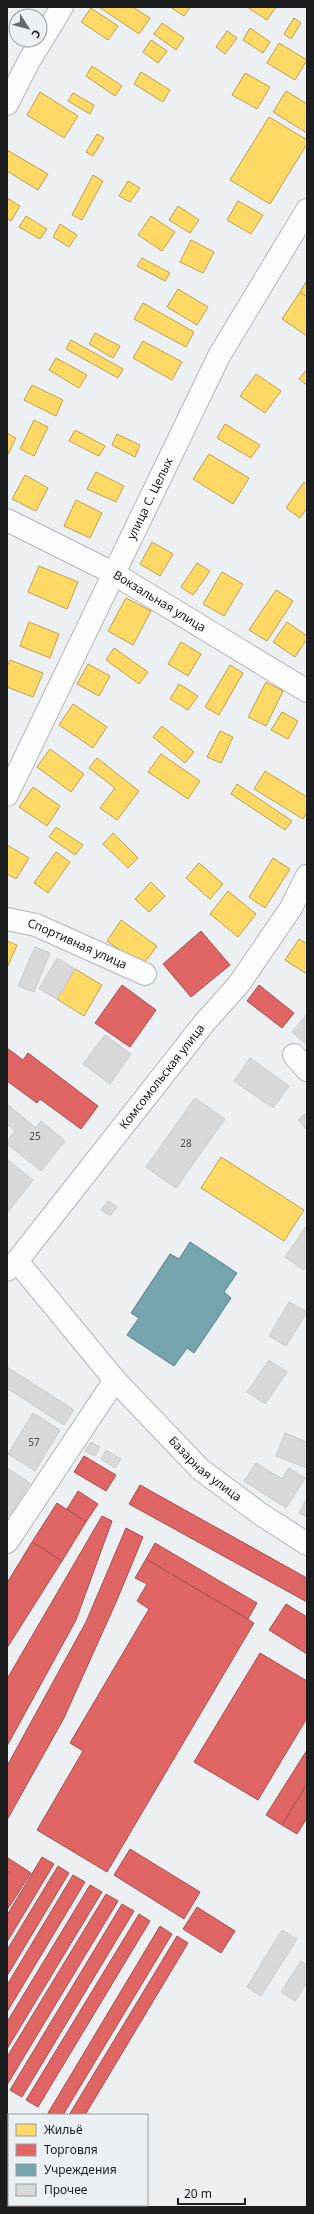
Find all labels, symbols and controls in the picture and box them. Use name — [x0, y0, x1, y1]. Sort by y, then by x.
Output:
north arrow — [8, 8, 48, 48]
text: С — [28, 27, 45, 41]
street label: улица С. Целых — [123, 454, 177, 542]
street label: Вокзальная улица — [110, 566, 209, 636]
street label: Спортивная улица — [26, 915, 130, 973]
street label: Комсомольская улица — [115, 1020, 208, 1132]
house number: 25 — [29, 1129, 41, 1143]
house number: 28 — [180, 1136, 192, 1150]
street label: Базарная улица — [165, 1432, 245, 1505]
house number: 57 — [28, 1435, 40, 1449]
legend — [8, 2114, 148, 2206]
text: Жильё — [44, 2121, 83, 2138]
text: Торговля — [44, 2141, 98, 2158]
text: Учреждения — [44, 2161, 117, 2178]
scale bar — [178, 2180, 245, 2206]
text: Прочее — [44, 2181, 88, 2198]
text: 20 m — [184, 2185, 212, 2202]

